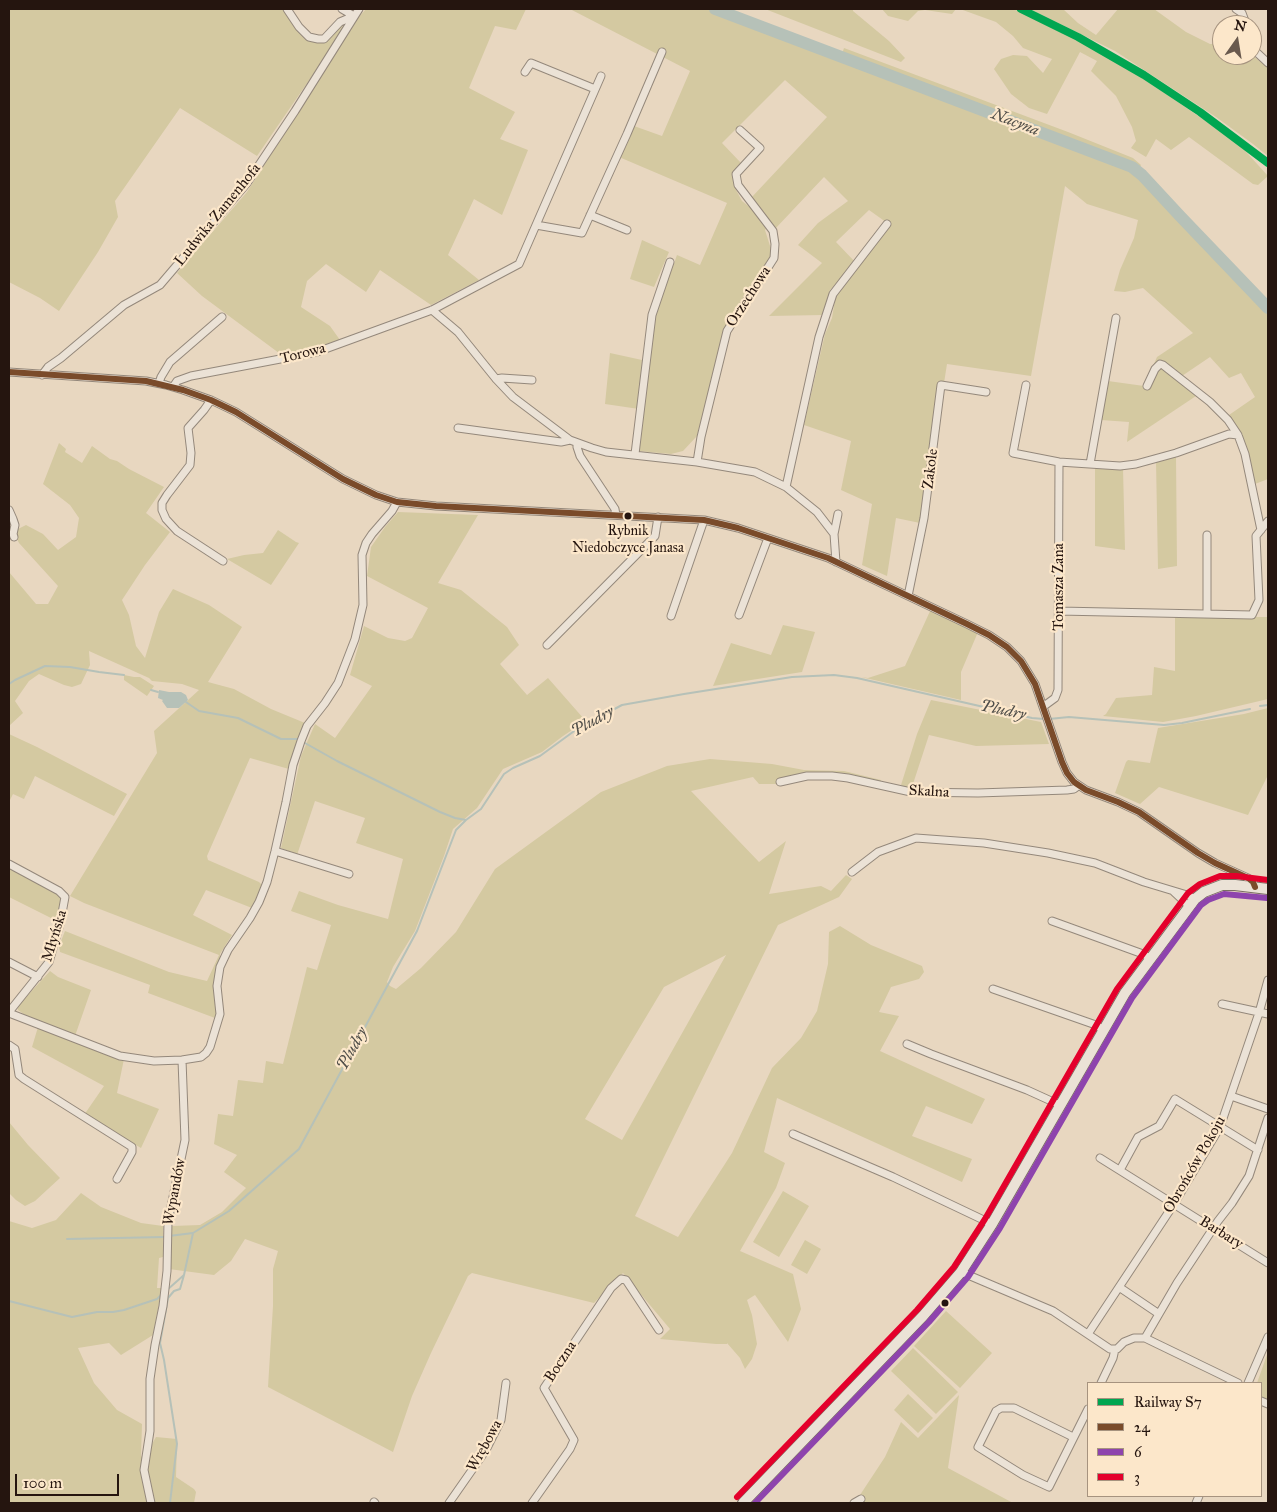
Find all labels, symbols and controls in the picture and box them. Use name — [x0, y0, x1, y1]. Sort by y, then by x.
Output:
north arrow — [1212, 15, 1262, 65]
text: N — [1233, 16, 1248, 35]
water label: Nacyna — [989, 105, 1041, 141]
street label: Ludwika Zamenhofa — [171, 160, 265, 270]
street label: Orzechowa — [723, 263, 775, 331]
street label: Torowa — [279, 340, 327, 368]
street label: Zakole — [920, 448, 942, 490]
marker: Rybnik Niedobczyce Janasa — [623, 511, 633, 521]
place label: Rybnik Niedobczyce Janasa — [572, 524, 684, 556]
street label: Tomasza Zana — [1050, 543, 1068, 631]
water label: Pludry — [979, 697, 1027, 725]
water label: Pludry — [568, 702, 618, 742]
street label: Skalna — [908, 782, 950, 802]
street label: Młyńska — [39, 908, 71, 964]
water label: Pludry — [333, 1024, 373, 1074]
street label: Obrońców Pokoju — [1160, 1113, 1230, 1217]
street label: Wypandów — [160, 1157, 190, 1227]
street label: Barbary — [1196, 1213, 1246, 1253]
unlabelled marker — [940, 1298, 950, 1308]
street label: Boczna — [541, 1338, 581, 1386]
legend — [1087, 1382, 1262, 1497]
text: Railway S7 — [1134, 1393, 1202, 1411]
street label: Wrębowa — [463, 1417, 507, 1475]
text: 24 — [1134, 1418, 1150, 1436]
text: 6 — [1134, 1443, 1142, 1461]
scale bar — [18, 1464, 121, 1496]
text: 3 — [1134, 1468, 1140, 1486]
text: 100 m — [23, 1474, 62, 1492]

